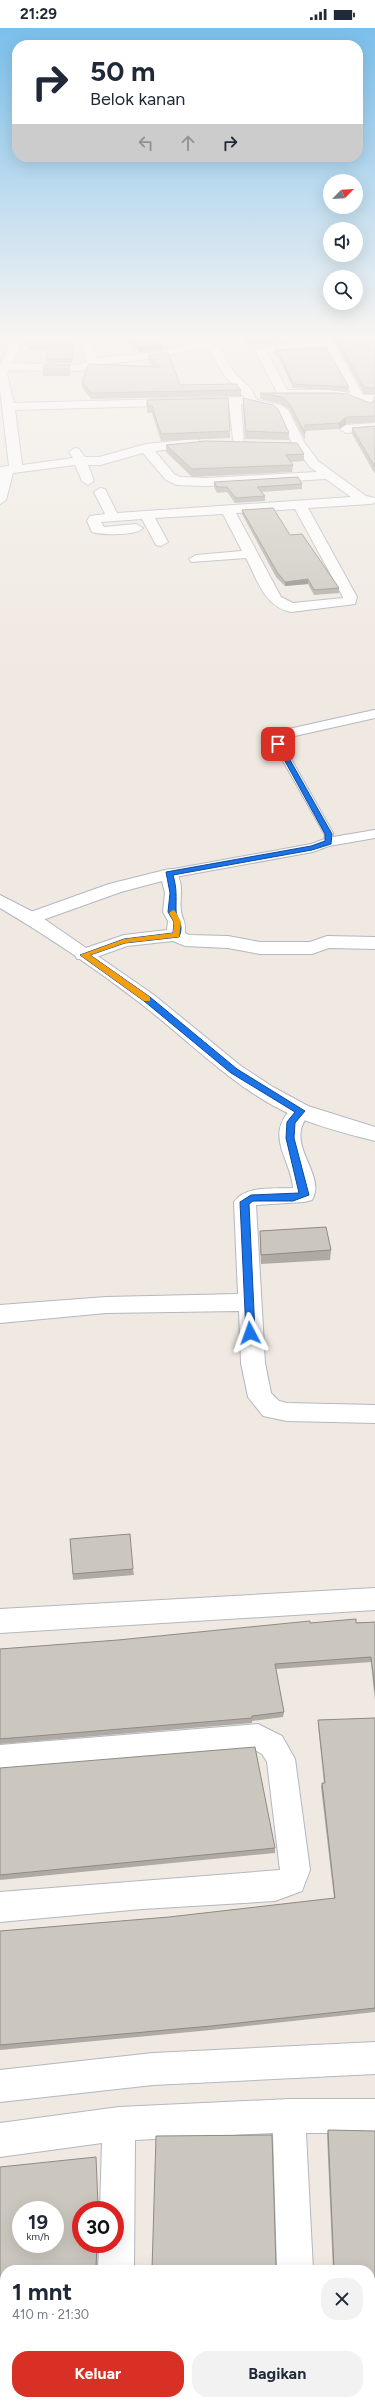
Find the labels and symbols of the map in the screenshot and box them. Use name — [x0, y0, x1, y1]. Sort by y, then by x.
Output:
north arrow — [323, 174, 363, 214]
pin — [261, 727, 295, 761]
position arrow — [229, 1312, 271, 1354]
speed limit sign: 30 — [72, 2201, 124, 2253]

